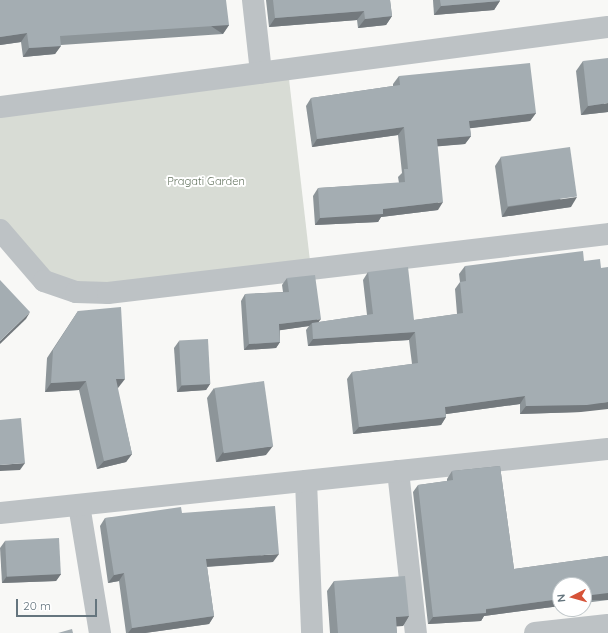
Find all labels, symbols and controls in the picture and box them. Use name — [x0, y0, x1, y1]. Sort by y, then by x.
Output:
park label: Pragati Garden — [167, 174, 245, 188]
north arrow — [552, 577, 592, 617]
scale bar — [18, 591, 99, 617]
text: N — [554, 593, 568, 603]
text: 20 m — [23, 598, 51, 613]

